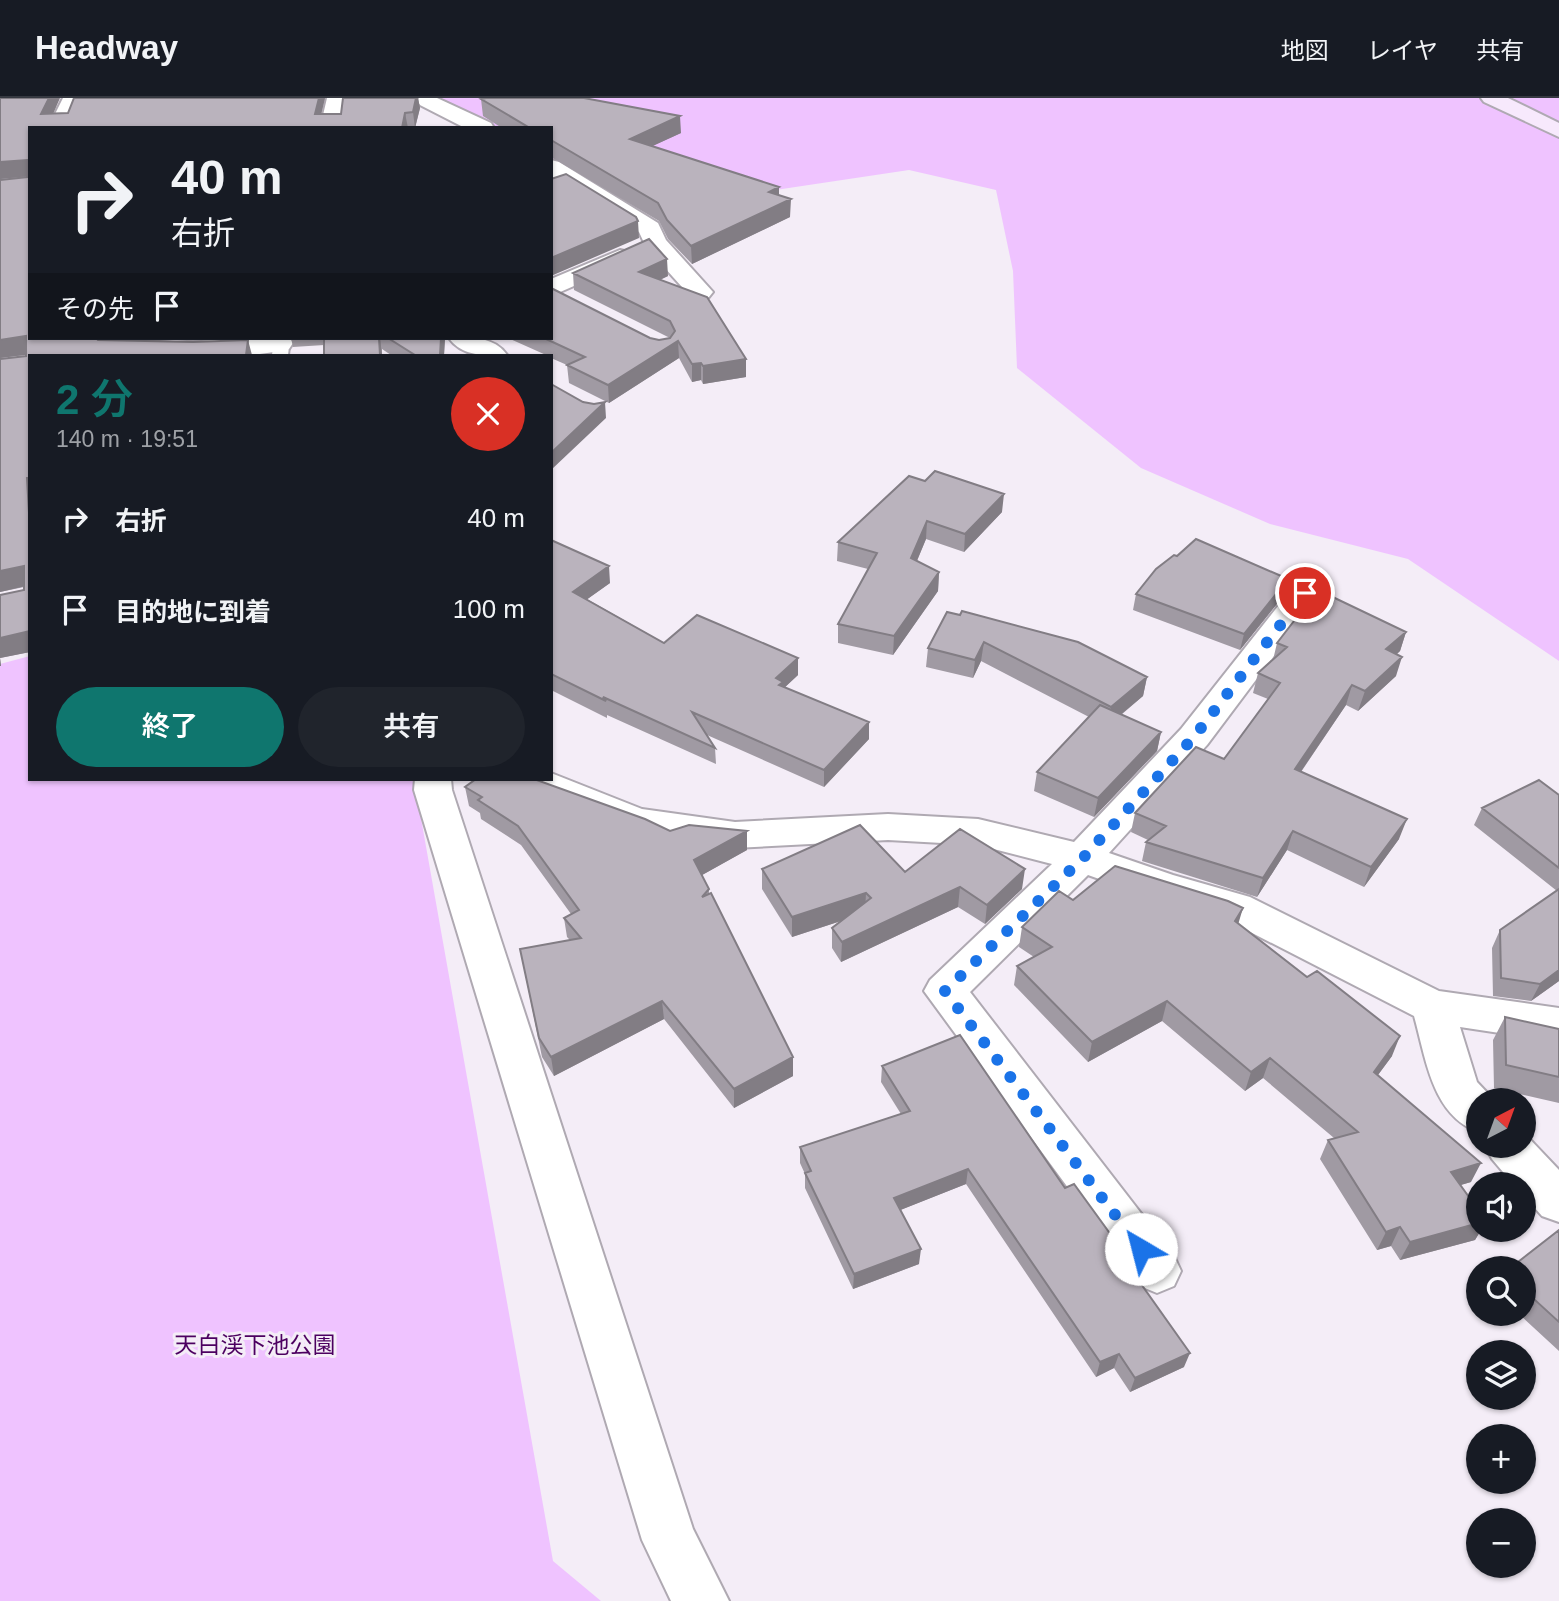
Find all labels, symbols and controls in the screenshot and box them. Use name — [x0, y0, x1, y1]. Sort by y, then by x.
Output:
text: Headway — [35, 29, 178, 66]
text: 地図 — [1281, 37, 1329, 64]
text: レイヤ — [1367, 37, 1438, 64]
text: 共有 — [1476, 37, 1524, 64]
text: 40 m — [171, 150, 283, 204]
icon: right — [56, 154, 147, 245]
text: 右折 — [171, 215, 235, 251]
icon: arrive — [148, 287, 186, 325]
text: その先 — [56, 294, 134, 324]
text: 2 分 — [56, 376, 133, 423]
button: close — [451, 377, 525, 451]
text: 140 m · 19:51 — [56, 426, 198, 452]
icon: right — [56, 500, 94, 538]
text: 40 m — [467, 503, 525, 533]
text: 右折 — [115, 506, 167, 536]
pin — [1275, 563, 1335, 623]
icon: arrive — [1286, 574, 1324, 612]
icon: arrive — [56, 591, 94, 629]
text: 100 m — [453, 594, 525, 624]
text: 目的地に到着 — [115, 597, 271, 627]
button: 終了 — [56, 687, 284, 767]
button: 共有 — [298, 687, 525, 767]
north arrow — [1466, 1088, 1536, 1158]
map controls — [1466, 1088, 1536, 1578]
button: sound — [1466, 1172, 1536, 1242]
position arrow — [1104, 1212, 1178, 1286]
button: search — [1466, 1256, 1536, 1326]
park label: 天白渓下池公園 — [175, 1332, 336, 1358]
button: layers — [1466, 1340, 1536, 1410]
button: + — [1466, 1424, 1536, 1494]
button: − — [1466, 1508, 1536, 1578]

